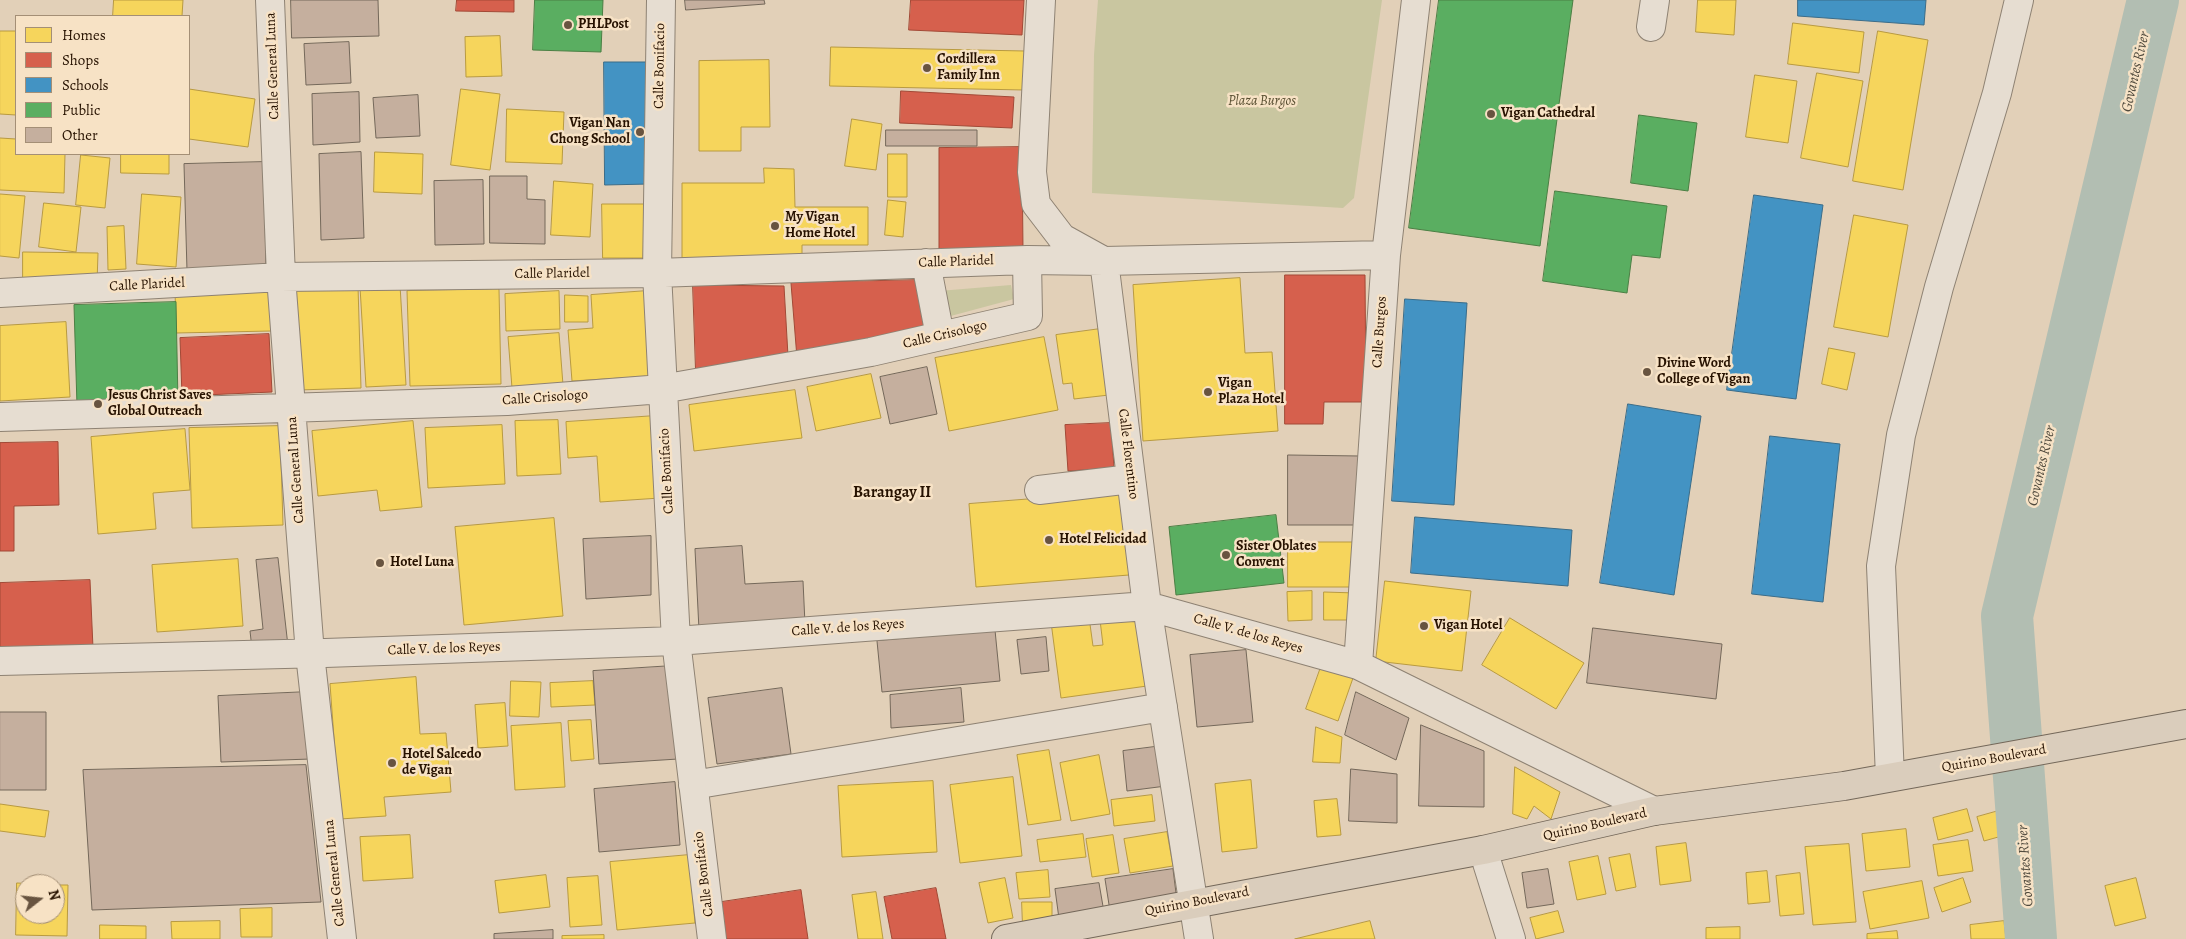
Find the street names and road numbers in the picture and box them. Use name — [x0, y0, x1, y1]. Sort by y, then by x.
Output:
street label: Calle General Luna — [263, 12, 283, 120]
street label: Calle Bonifacio — [651, 23, 669, 109]
street label: Calle Plaridel — [918, 252, 994, 272]
street label: Calle Plaridel — [514, 265, 590, 283]
street label: Calle Plaridel — [109, 275, 185, 295]
street label: Calle Burgos — [1369, 295, 1391, 369]
street label: Calle Crisologo — [901, 317, 989, 353]
street label: Calle Crisologo — [502, 387, 588, 409]
street label: Calle Florentino — [1114, 408, 1142, 500]
street label: Calle General Luna — [284, 416, 308, 524]
street label: Calle Bonifacio — [656, 428, 678, 514]
street label: Calle V. de los Reyes — [1191, 610, 1305, 658]
street label: Calle V. de los Reyes — [791, 616, 905, 640]
street label: Calle V. de los Reyes — [387, 639, 501, 659]
street label: Quirino Boulevard — [1940, 742, 2048, 776]
street label: Quirino Boulevard — [1542, 805, 1648, 845]
street label: Calle General Luna — [321, 819, 349, 927]
street label: Calle Bonifacio — [690, 830, 718, 918]
street label: Quirino Boulevard — [1144, 884, 1250, 920]

